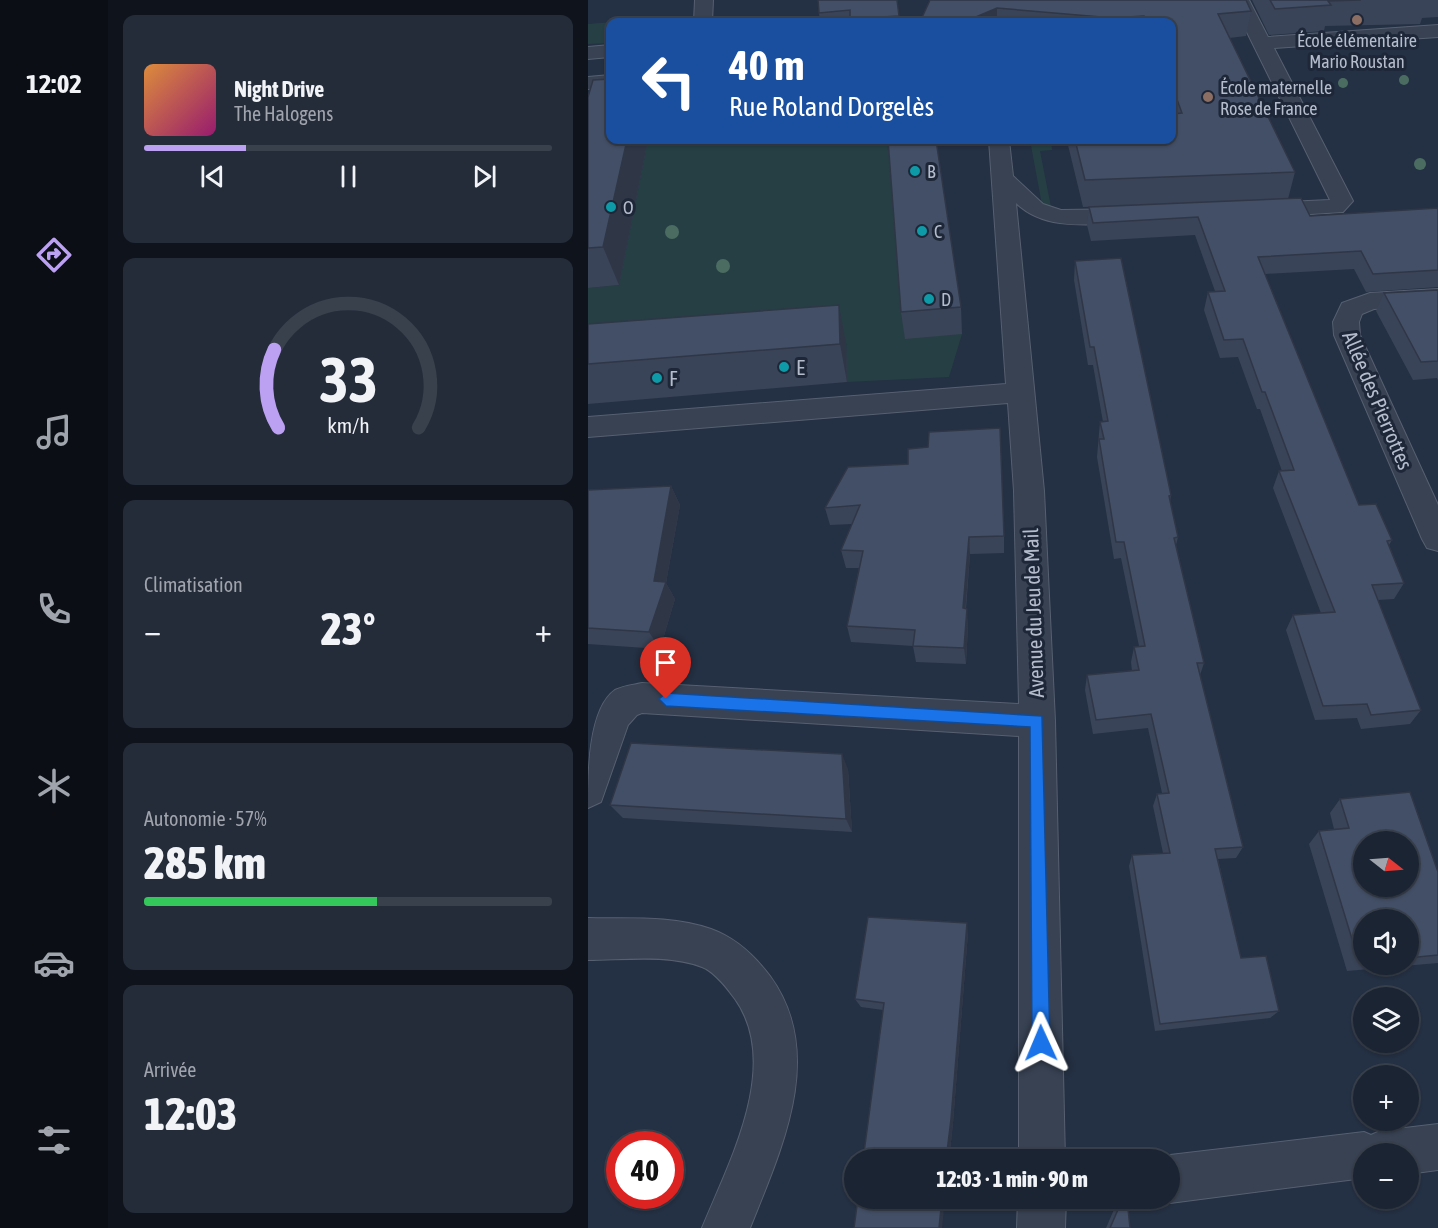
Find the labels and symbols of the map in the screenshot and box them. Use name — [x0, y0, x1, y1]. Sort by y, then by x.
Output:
marker: École élémentaire Mario Roustan — [1350, 13, 1364, 27]
place label: École élémentaire Mario Roustan — [1297, 30, 1417, 72]
place label: École maternelle Rose de France — [1220, 77, 1332, 119]
marker: École maternelle Rose de France — [1201, 90, 1215, 104]
place label: B — [927, 161, 936, 182]
marker: B — [908, 164, 922, 178]
place label: O — [623, 197, 634, 218]
marker: O — [604, 200, 618, 214]
place label: C — [934, 221, 942, 242]
marker: C — [915, 224, 929, 238]
place label: D — [941, 289, 951, 310]
marker: D — [922, 292, 936, 306]
street label: Allée des Pierrottes — [1338, 327, 1418, 473]
place label: E — [796, 355, 805, 379]
marker: E — [777, 360, 791, 374]
place label: F — [669, 366, 678, 390]
marker: F — [650, 371, 664, 385]
street label: Avenue du Jeu de Mail — [1018, 527, 1048, 698]
pin — [640, 637, 691, 699]
north arrow — [1353, 831, 1419, 897]
position arrow — [1009, 1011, 1073, 1075]
speed limit sign: 40 — [606, 1131, 684, 1209]

